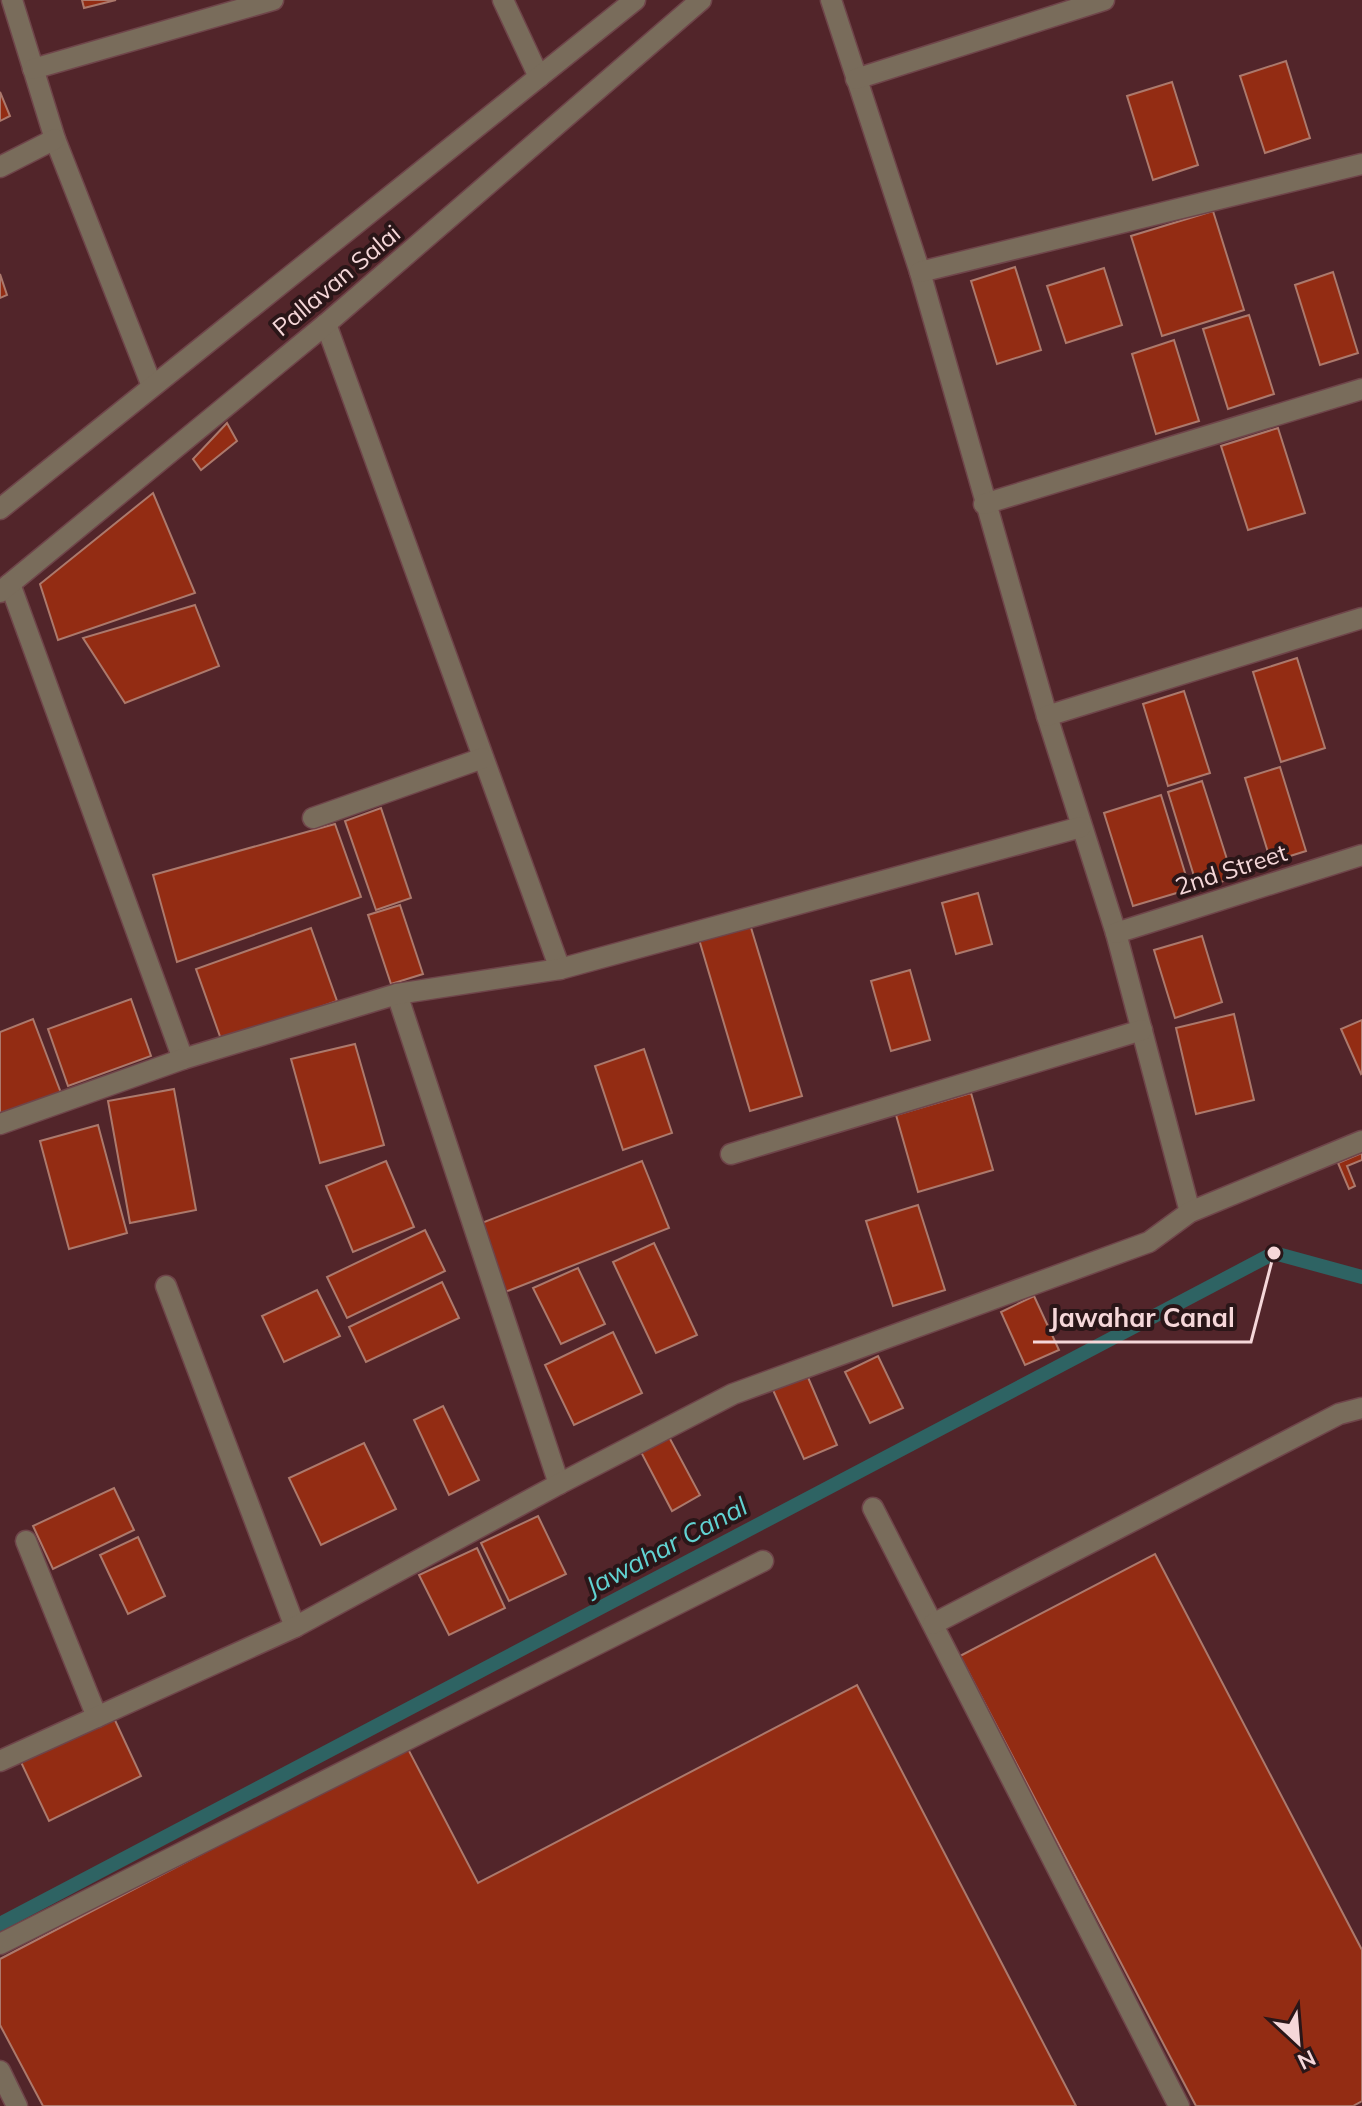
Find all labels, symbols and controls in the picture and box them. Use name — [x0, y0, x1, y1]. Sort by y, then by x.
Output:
street label: Pallavan Salai — [266, 218, 406, 342]
street label: 2nd Street — [1171, 837, 1291, 901]
callout: Jawahar Canal — [1033, 1292, 1251, 1342]
text: Jawahar Canal — [1049, 1301, 1235, 1334]
water label: Jawahar Canal — [577, 1489, 753, 1604]
north arrow — [1258, 2002, 1338, 2082]
text: N — [1293, 2044, 1320, 2076]

